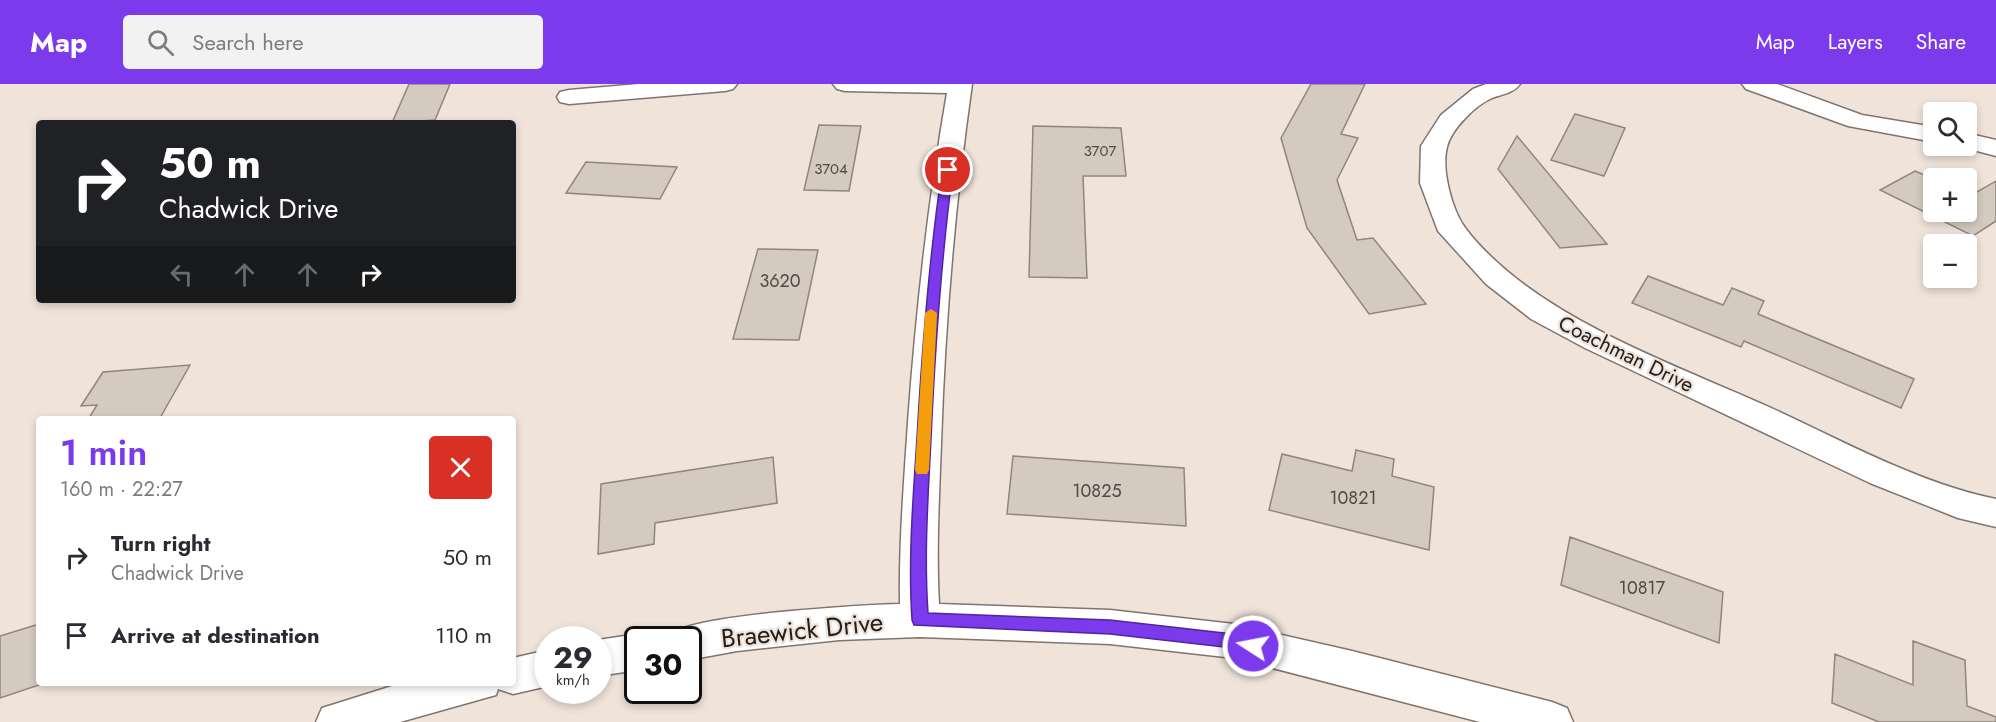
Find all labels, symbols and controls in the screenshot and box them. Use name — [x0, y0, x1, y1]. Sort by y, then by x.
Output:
search box — [123, 15, 543, 69]
text: Map — [30, 22, 87, 63]
icon: search — [144, 26, 177, 59]
text: Search here — [192, 26, 304, 58]
text: Map — [1756, 27, 1795, 57]
text: Layers — [1828, 27, 1883, 57]
text: Share — [1916, 27, 1966, 57]
map controls — [1923, 102, 1977, 288]
button: search — [1923, 102, 1977, 156]
text: 50 m — [159, 133, 261, 194]
house number: 3707 — [1084, 140, 1116, 162]
icon: right — [60, 144, 138, 222]
pin — [922, 144, 973, 195]
icon: arrive — [931, 153, 964, 186]
house number: 3704 — [814, 158, 848, 180]
button: + — [1923, 168, 1977, 222]
text: Chadwick Drive — [159, 189, 338, 228]
button: − — [1923, 234, 1977, 288]
icon: left — [165, 258, 198, 291]
icon: ahead — [228, 258, 261, 291]
icon: ahead — [291, 258, 324, 291]
icon: right — [354, 258, 387, 291]
house number: 3620 — [759, 268, 801, 294]
street label: Coachman Drive — [1553, 308, 1699, 400]
text: 1 min — [60, 426, 147, 478]
button: close — [429, 436, 492, 499]
text: 160 m · 22:27 — [60, 475, 183, 504]
house number: 10825 — [1072, 478, 1122, 504]
house number: 10821 — [1329, 485, 1377, 511]
text: Turn right — [111, 527, 211, 559]
icon: right — [60, 541, 93, 574]
text: 50 m — [443, 541, 492, 573]
text: Chadwick Drive — [111, 559, 244, 588]
house number: 10817 — [1619, 575, 1666, 601]
street label: Braewick Drive — [719, 603, 885, 657]
position arrow — [1221, 614, 1285, 678]
icon: arrive — [60, 619, 93, 652]
text: Arrive at destination — [111, 619, 320, 651]
text: 110 m — [435, 619, 492, 651]
speed limit sign: 30 — [624, 626, 702, 704]
text: 29 — [553, 636, 593, 679]
text: km/h — [556, 669, 590, 691]

